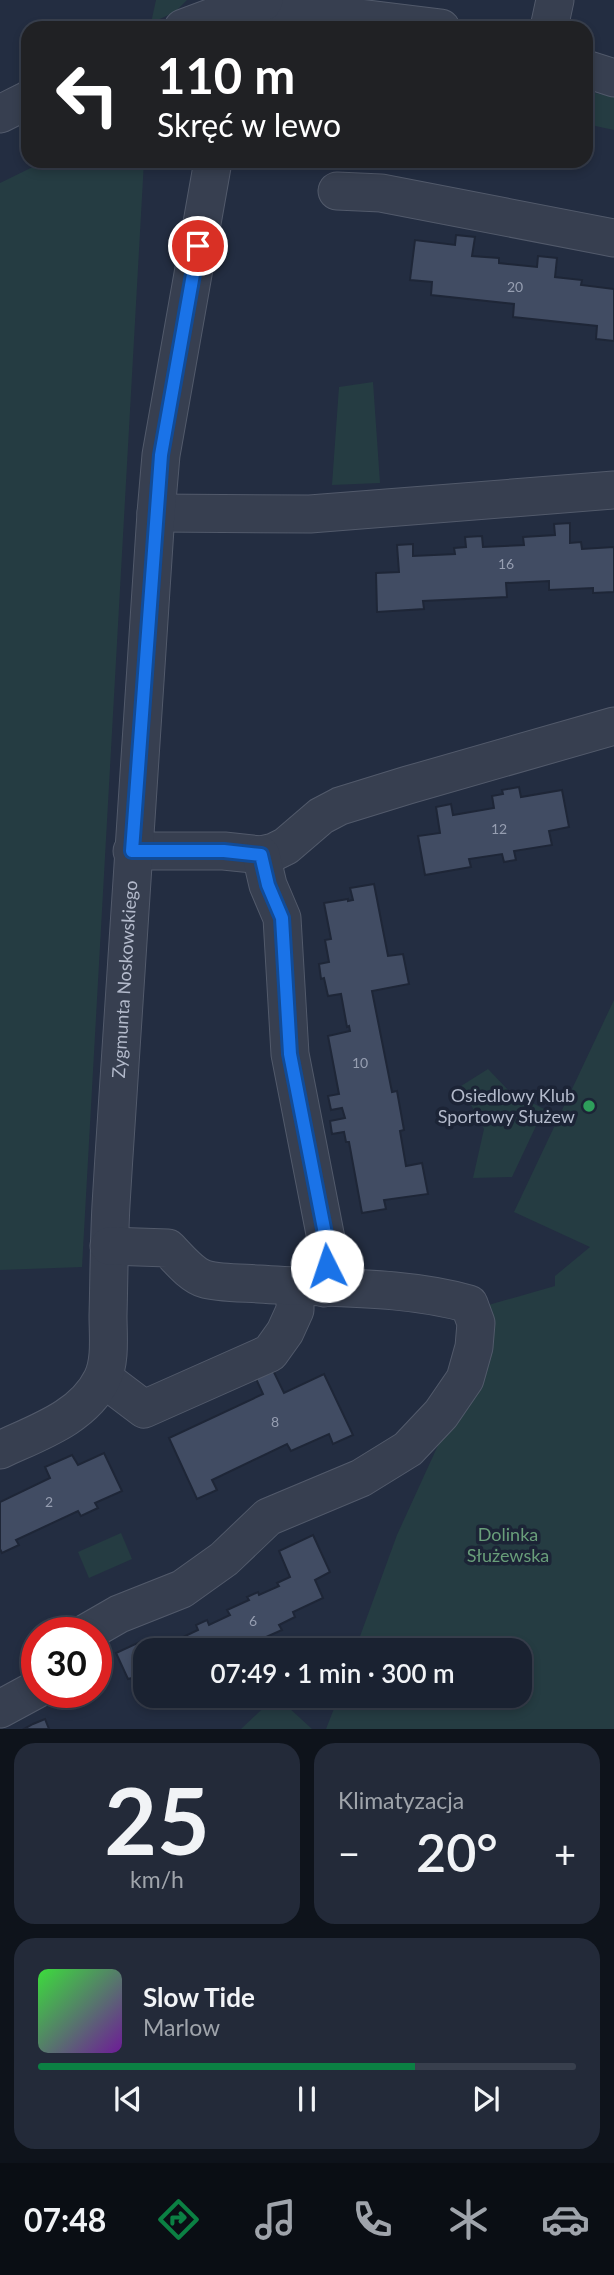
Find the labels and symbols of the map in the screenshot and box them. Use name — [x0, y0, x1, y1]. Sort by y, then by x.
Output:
pin — [168, 216, 228, 276]
house number: 20 — [507, 278, 523, 295]
house number: 16 — [498, 555, 514, 572]
house number: 12 — [491, 820, 507, 837]
street label: Zygmunta Noskowskiego — [107, 880, 141, 1079]
house number: 10 — [352, 1054, 368, 1071]
place label: Osiedlowy Klub Sportowy Służew — [438, 1084, 575, 1127]
marker: Osiedlowy Klub Sportowy Służew — [581, 1098, 597, 1114]
position arrow — [290, 1229, 364, 1303]
house number: 8 — [271, 1413, 279, 1430]
house number: 2 — [45, 1493, 53, 1510]
park label: Dolinka Służewska — [467, 1523, 549, 1566]
house number: 6 — [249, 1612, 257, 1629]
speed limit sign: 30 — [21, 1617, 112, 1708]

